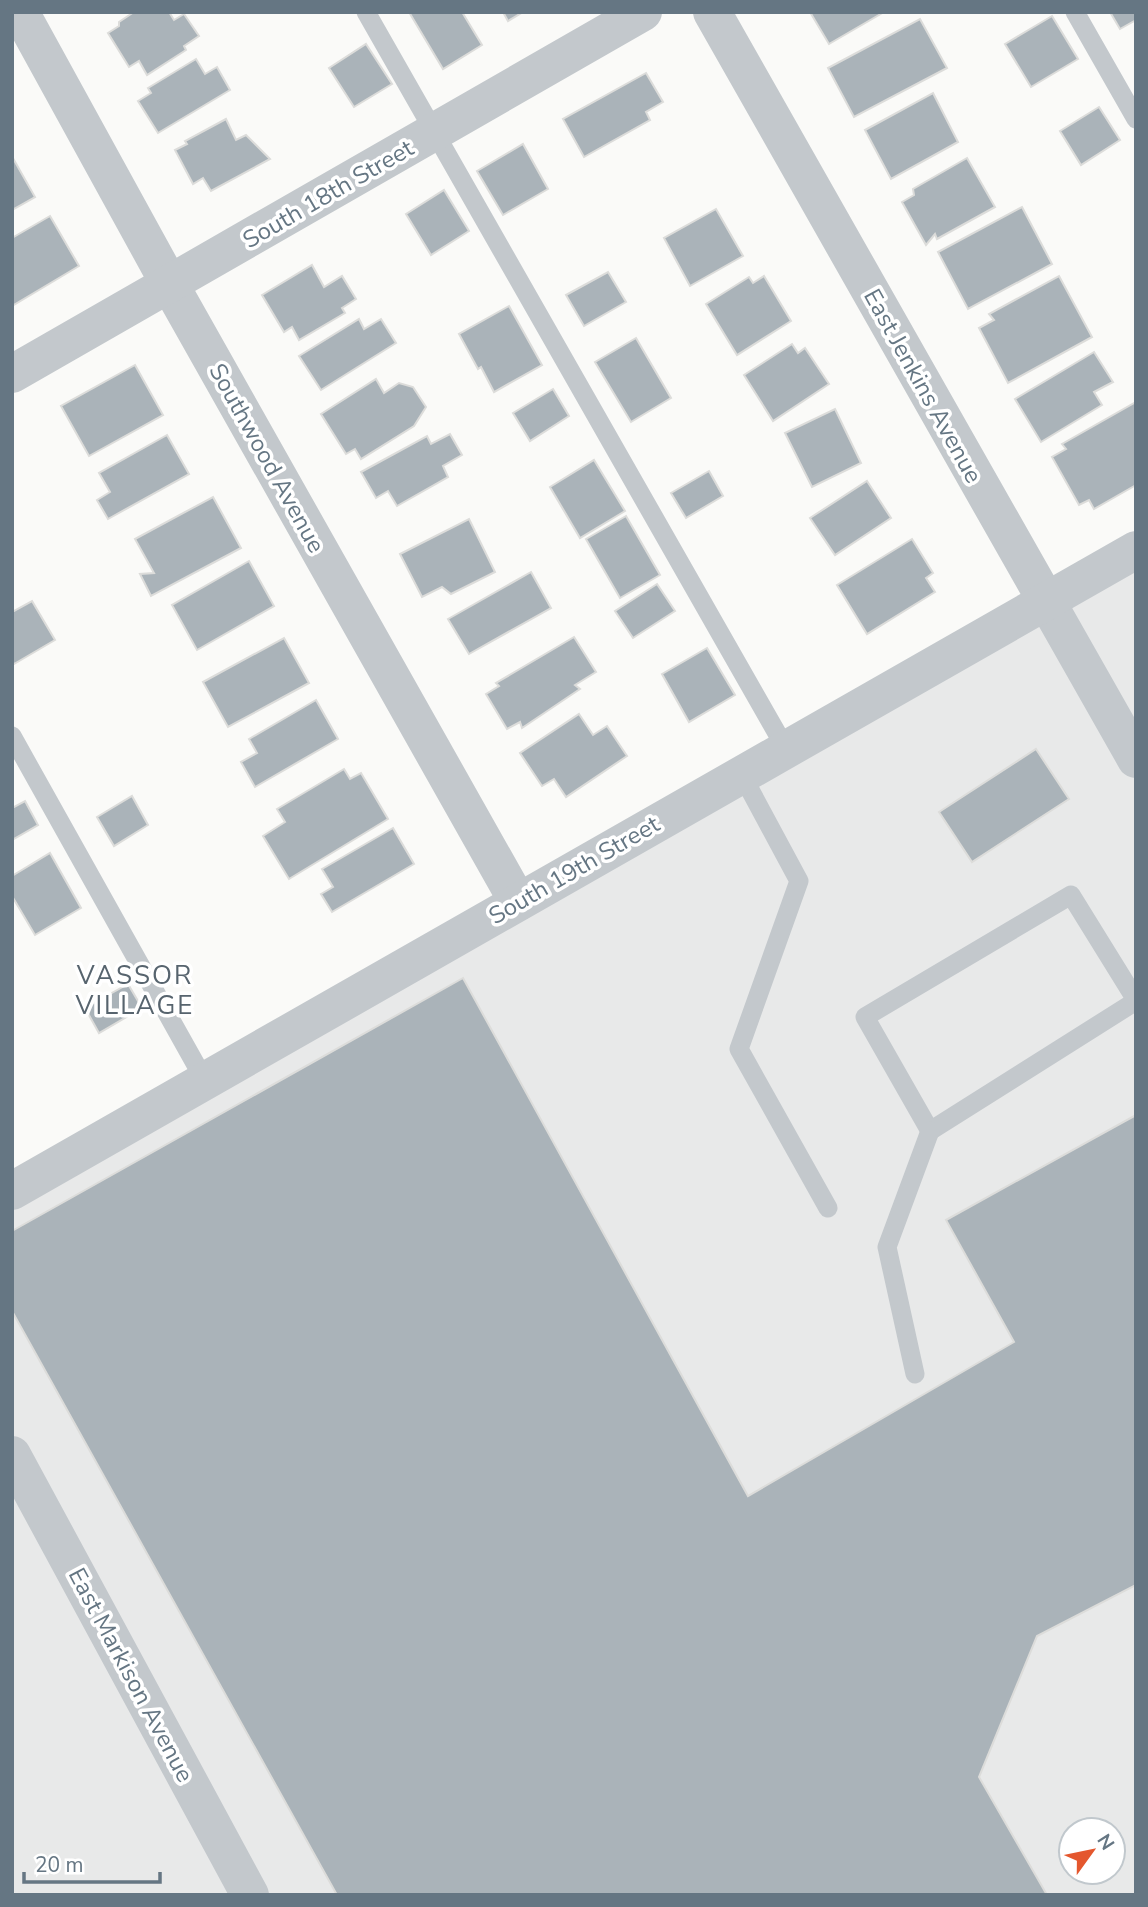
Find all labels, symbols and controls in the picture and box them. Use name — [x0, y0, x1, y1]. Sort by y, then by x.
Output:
street label: South 18th Street — [237, 132, 420, 256]
street label: East Jenkins Avenue — [856, 283, 990, 489]
street label: Southwood Avenue — [202, 358, 332, 558]
street label: South 19th Street — [483, 808, 666, 932]
district label: VASSOR VILLAGE — [75, 958, 194, 1023]
street label: East Markison Avenue — [61, 1562, 201, 1788]
north arrow — [1057, 1816, 1127, 1886]
text: N — [1091, 1829, 1120, 1855]
scale bar — [24, 1840, 161, 1884]
text: 20 m — [35, 1851, 84, 1879]

